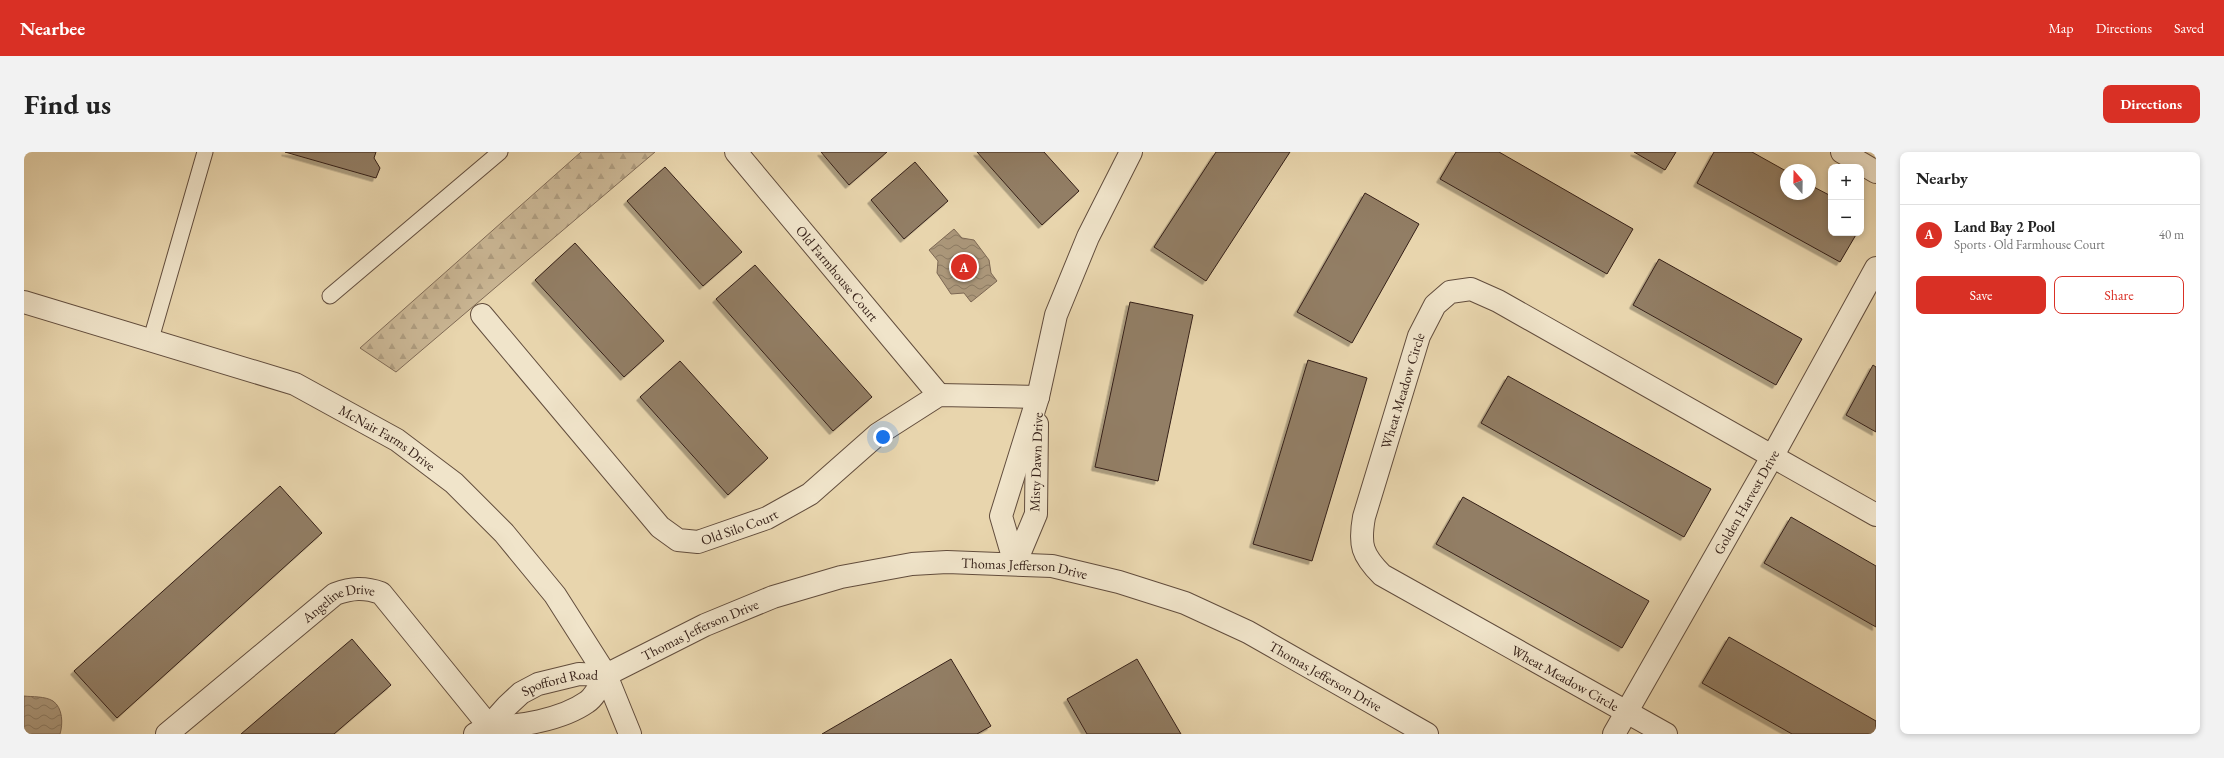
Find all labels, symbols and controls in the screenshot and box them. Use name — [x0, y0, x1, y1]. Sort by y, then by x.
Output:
text: Nearbee — [20, 16, 85, 41]
text: Map — [2048, 19, 2074, 37]
text: Directions — [2096, 19, 2152, 37]
text: Saved — [2174, 19, 2204, 37]
button: Directions — [2103, 85, 2200, 123]
text: Find us — [24, 86, 111, 122]
north arrow — [1780, 164, 1816, 200]
map controls — [1828, 164, 1864, 236]
button: + — [1828, 164, 1864, 200]
text: Nearby — [1916, 167, 1968, 189]
button: − — [1828, 200, 1864, 236]
text: Land Bay 2 Pool — [1954, 217, 2055, 236]
street label: Old Farmhouse Court — [792, 222, 883, 325]
text: A — [1924, 226, 1934, 243]
text: 40 m — [2159, 226, 2184, 243]
text: Sports · Old Farmhouse Court — [1954, 236, 2105, 253]
pin: A — [951, 252, 977, 282]
button: Save — [1916, 276, 2046, 314]
button: Share — [2054, 276, 2184, 314]
street label: Wheat Meadow Circle — [1376, 329, 1429, 451]
street label: McNair Farms Drive — [336, 401, 440, 475]
street label: Misty Dawn Drive — [1025, 411, 1047, 512]
your location — [873, 427, 893, 447]
street label: Golden Harvest Drive — [1709, 446, 1783, 558]
street label: Old Silo Court — [699, 504, 782, 549]
street label: Thomas Jefferson Drive — [961, 554, 1090, 583]
street label: Angeline Drive — [298, 580, 377, 627]
street label: Thomas Jefferson Drive — [638, 595, 762, 665]
street label: Thomas Jefferson Drive — [1266, 637, 1386, 716]
street label: Wheat Meadow Circle — [1508, 641, 1622, 715]
street label: Spofford Road — [518, 665, 599, 700]

